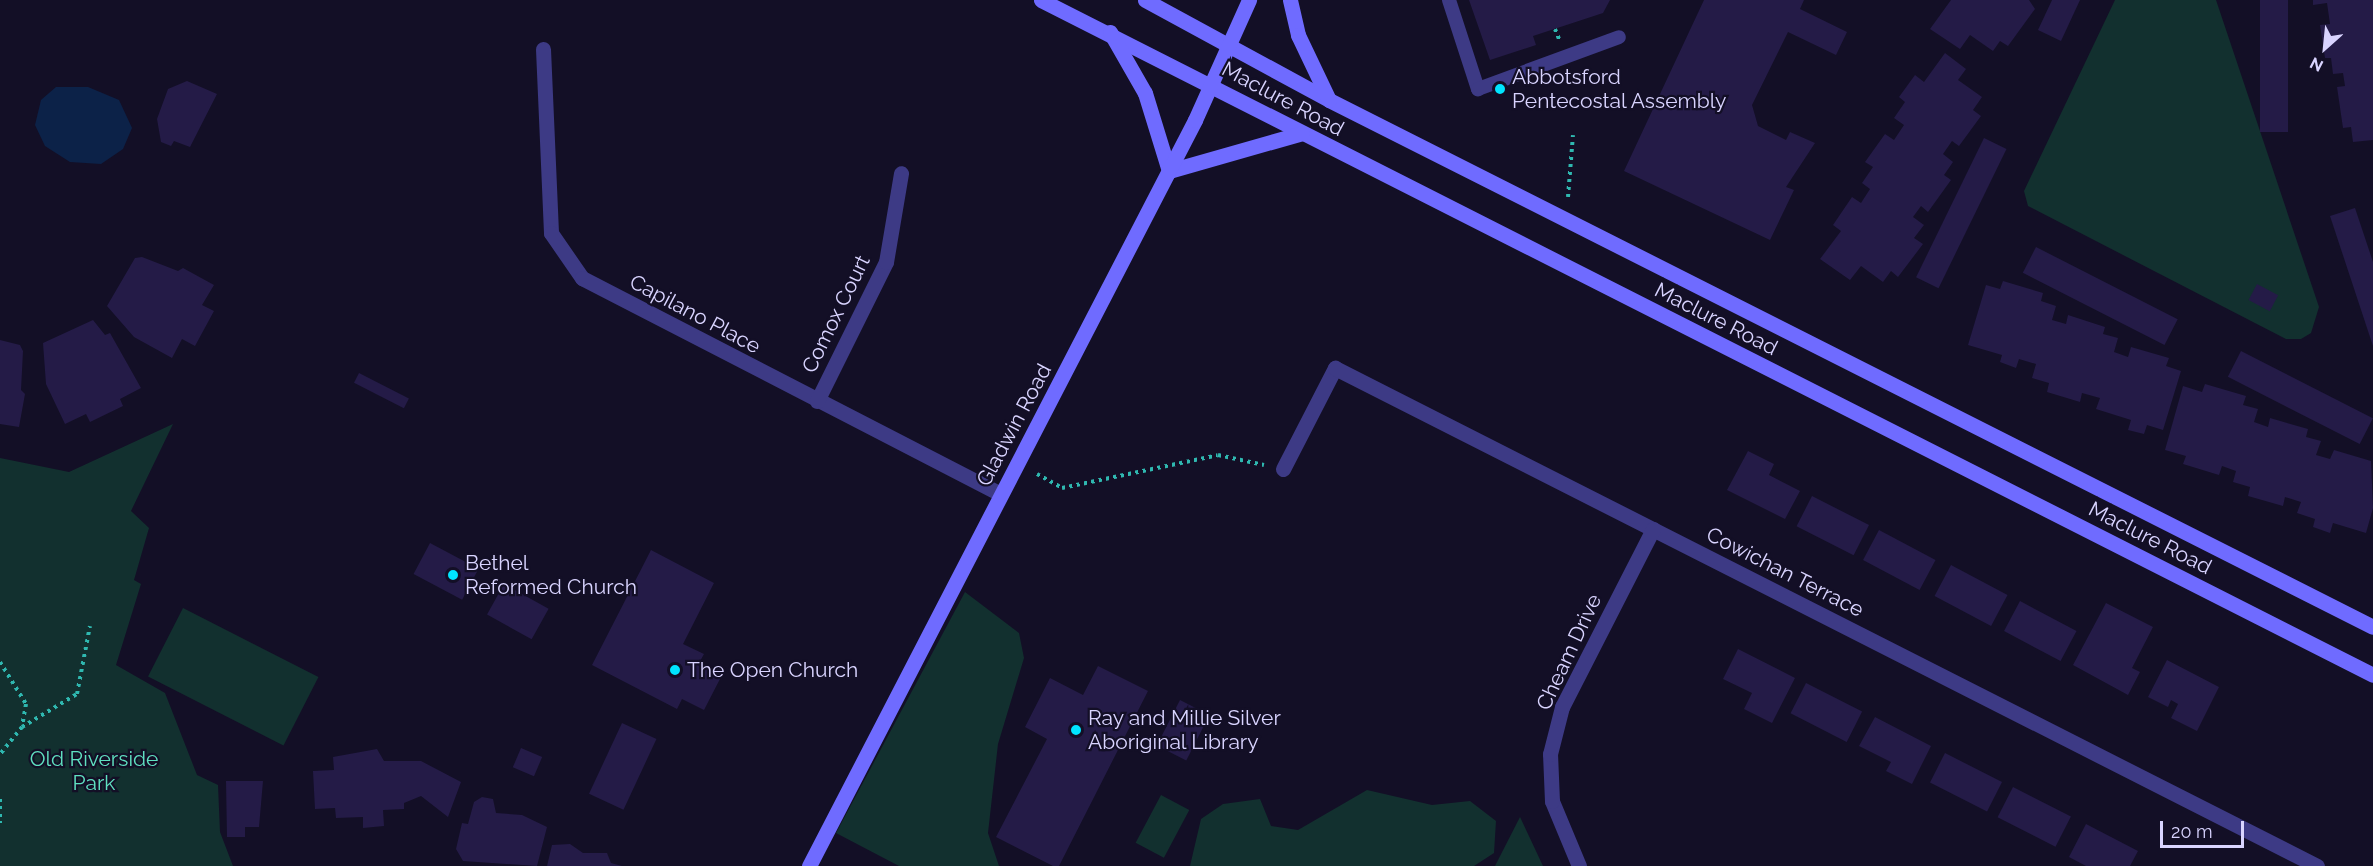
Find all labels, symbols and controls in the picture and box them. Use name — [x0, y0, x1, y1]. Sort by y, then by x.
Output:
north arrow — [2295, 18, 2355, 78]
text: N — [2307, 53, 2326, 76]
street label: Maclure Road — [1218, 56, 1348, 142]
place label: Abbotsford Pentecostal Assembly — [1512, 64, 1728, 114]
marker: Abbotsford Pentecostal Assembly — [1493, 82, 1507, 96]
street label: Comox Court — [797, 251, 875, 377]
street label: Capilano Place — [625, 269, 765, 359]
street label: Maclure Road — [1650, 277, 1782, 361]
street label: Gladwin Road — [971, 360, 1057, 490]
street label: Maclure Road — [2084, 496, 2216, 580]
street label: Cowichan Terrace — [1702, 521, 1868, 623]
place label: Bethel Reformed Church — [465, 550, 637, 600]
marker: Bethel Reformed Church — [446, 568, 460, 582]
street label: Cheam Drive — [1531, 590, 1607, 714]
place label: The Open Church — [687, 657, 858, 683]
marker: The Open Church — [668, 663, 682, 677]
place label: Ray and Millie Silver Aboriginal Library — [1088, 705, 1281, 755]
marker: Ray and Millie Silver Aboriginal Library — [1069, 723, 1083, 737]
park label: Old Riverside Park — [30, 746, 158, 796]
scale bar — [2163, 809, 2247, 847]
text: 20 m — [2171, 821, 2213, 842]

